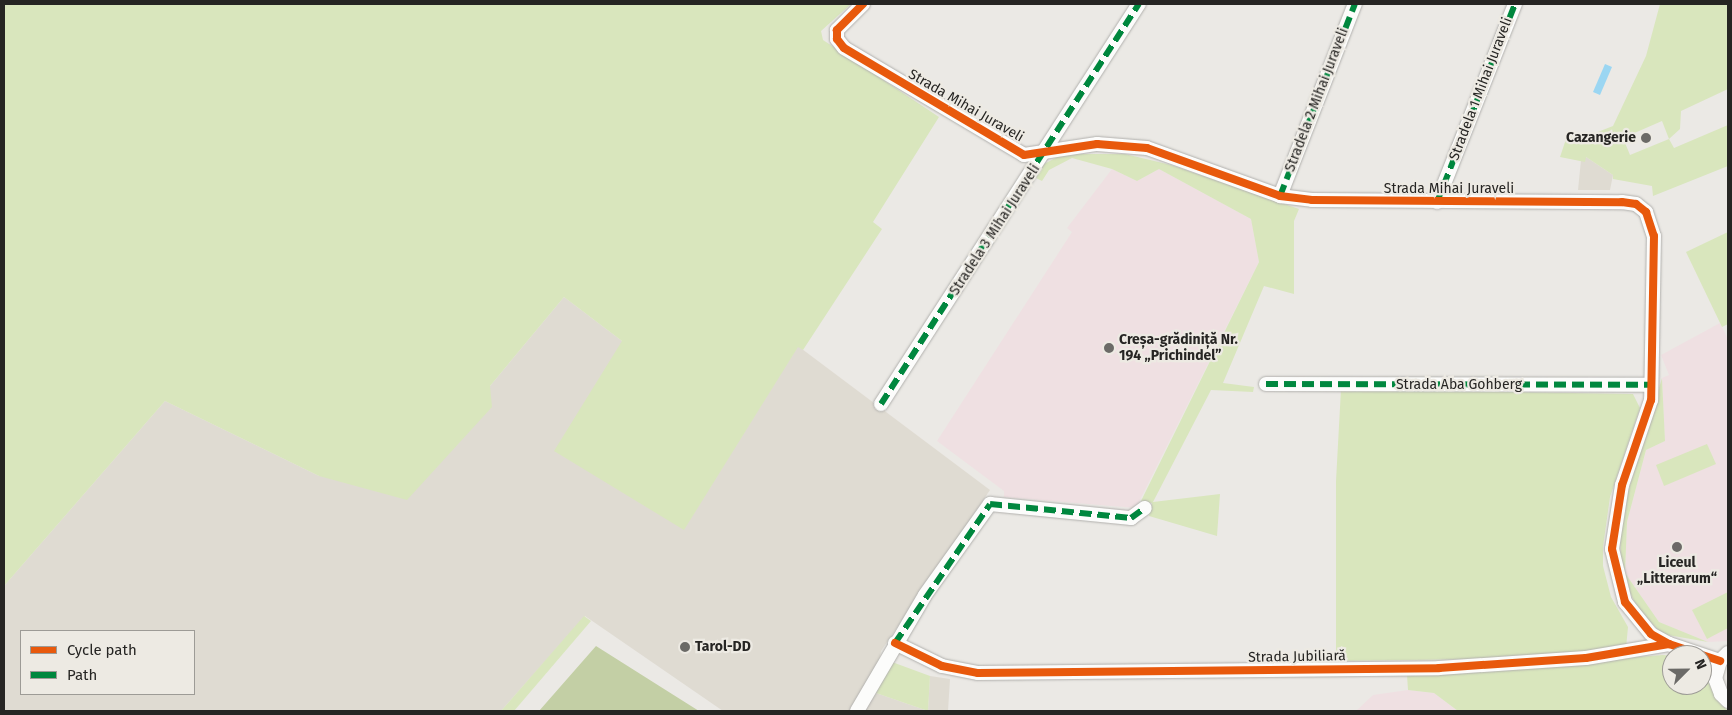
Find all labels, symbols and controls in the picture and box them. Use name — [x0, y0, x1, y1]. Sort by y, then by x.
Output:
street label: Stradela 1 Mihai Juraveli — [1446, 15, 1516, 163]
street label: Stradela 2 Mihai Juraveli — [1282, 26, 1352, 174]
street label: Strada Mihai Juraveli — [905, 66, 1027, 146]
place label: Cazangerie — [1566, 130, 1636, 146]
marker: Cazangerie — [1640, 132, 1652, 144]
street label: Stradela 3 Mihai Juraveli — [946, 161, 1044, 299]
street label: Strada Mihai Juraveli — [1384, 181, 1514, 197]
place label: Creșa-grădiniță Nr. 194 „Prichindel” — [1119, 332, 1238, 364]
marker: Creșa-grădiniță Nr. 194 „Prichindel” — [1103, 342, 1115, 354]
street label: Strada Aba Gohberg — [1396, 377, 1522, 393]
marker: Liceul „Litterarum“ — [1671, 541, 1683, 553]
place label: Liceul „Litterarum“ — [1637, 555, 1717, 588]
legend — [20, 630, 195, 695]
place label: Tarol-DD — [695, 639, 751, 655]
text: Cycle path — [67, 641, 137, 659]
marker: Tarol-DD — [679, 641, 691, 653]
north arrow — [1662, 645, 1712, 695]
street label: Strada Jubiliară — [1248, 648, 1346, 666]
text: N — [1691, 657, 1710, 672]
text: Path — [67, 666, 97, 684]

